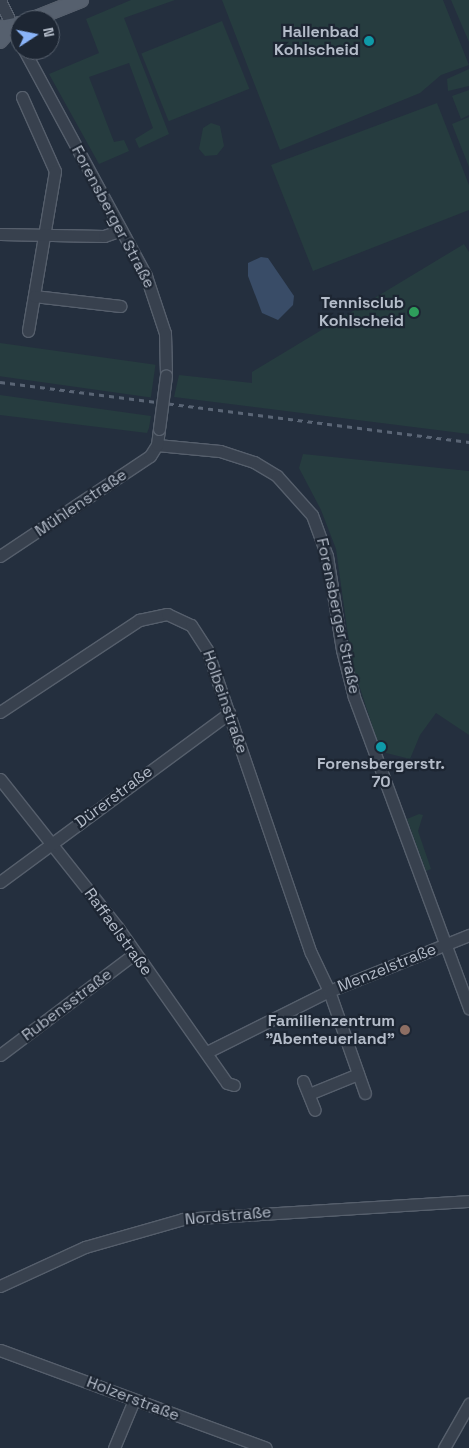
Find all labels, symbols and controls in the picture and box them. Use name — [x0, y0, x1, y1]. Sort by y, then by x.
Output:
north arrow — [10, 10, 60, 60]
place label: Hallenbad Kohlscheid — [274, 22, 359, 60]
text: N — [39, 26, 58, 39]
marker: Hallenbad Kohlscheid — [363, 35, 375, 47]
street label: Forensberger Straße — [67, 142, 159, 292]
place label: Tennisclub Kohlscheid — [319, 293, 404, 331]
marker: Tennisclub Kohlscheid — [408, 306, 420, 318]
street label: Mühlenstraße — [31, 465, 131, 541]
street label: Forensberger Straße — [312, 536, 364, 696]
street label: Holbeinstraße — [198, 648, 252, 756]
marker: Forensbergerstr. 70 — [375, 741, 387, 753]
place label: Forensbergerstr. 70 — [317, 754, 445, 792]
street label: Dürerstraße — [72, 762, 156, 832]
street label: Raffaelstraße — [80, 885, 156, 979]
street label: Menzelstraße — [335, 940, 439, 996]
street label: Rubensstraße — [18, 965, 116, 1045]
place label: Familienzentrum "Abenteuerland" — [265, 1011, 395, 1049]
marker: Familienzentrum "Abenteuerland" — [399, 1024, 411, 1036]
street label: Nordstraße — [184, 1203, 272, 1229]
street label: Holzerstraße — [84, 1373, 182, 1425]

